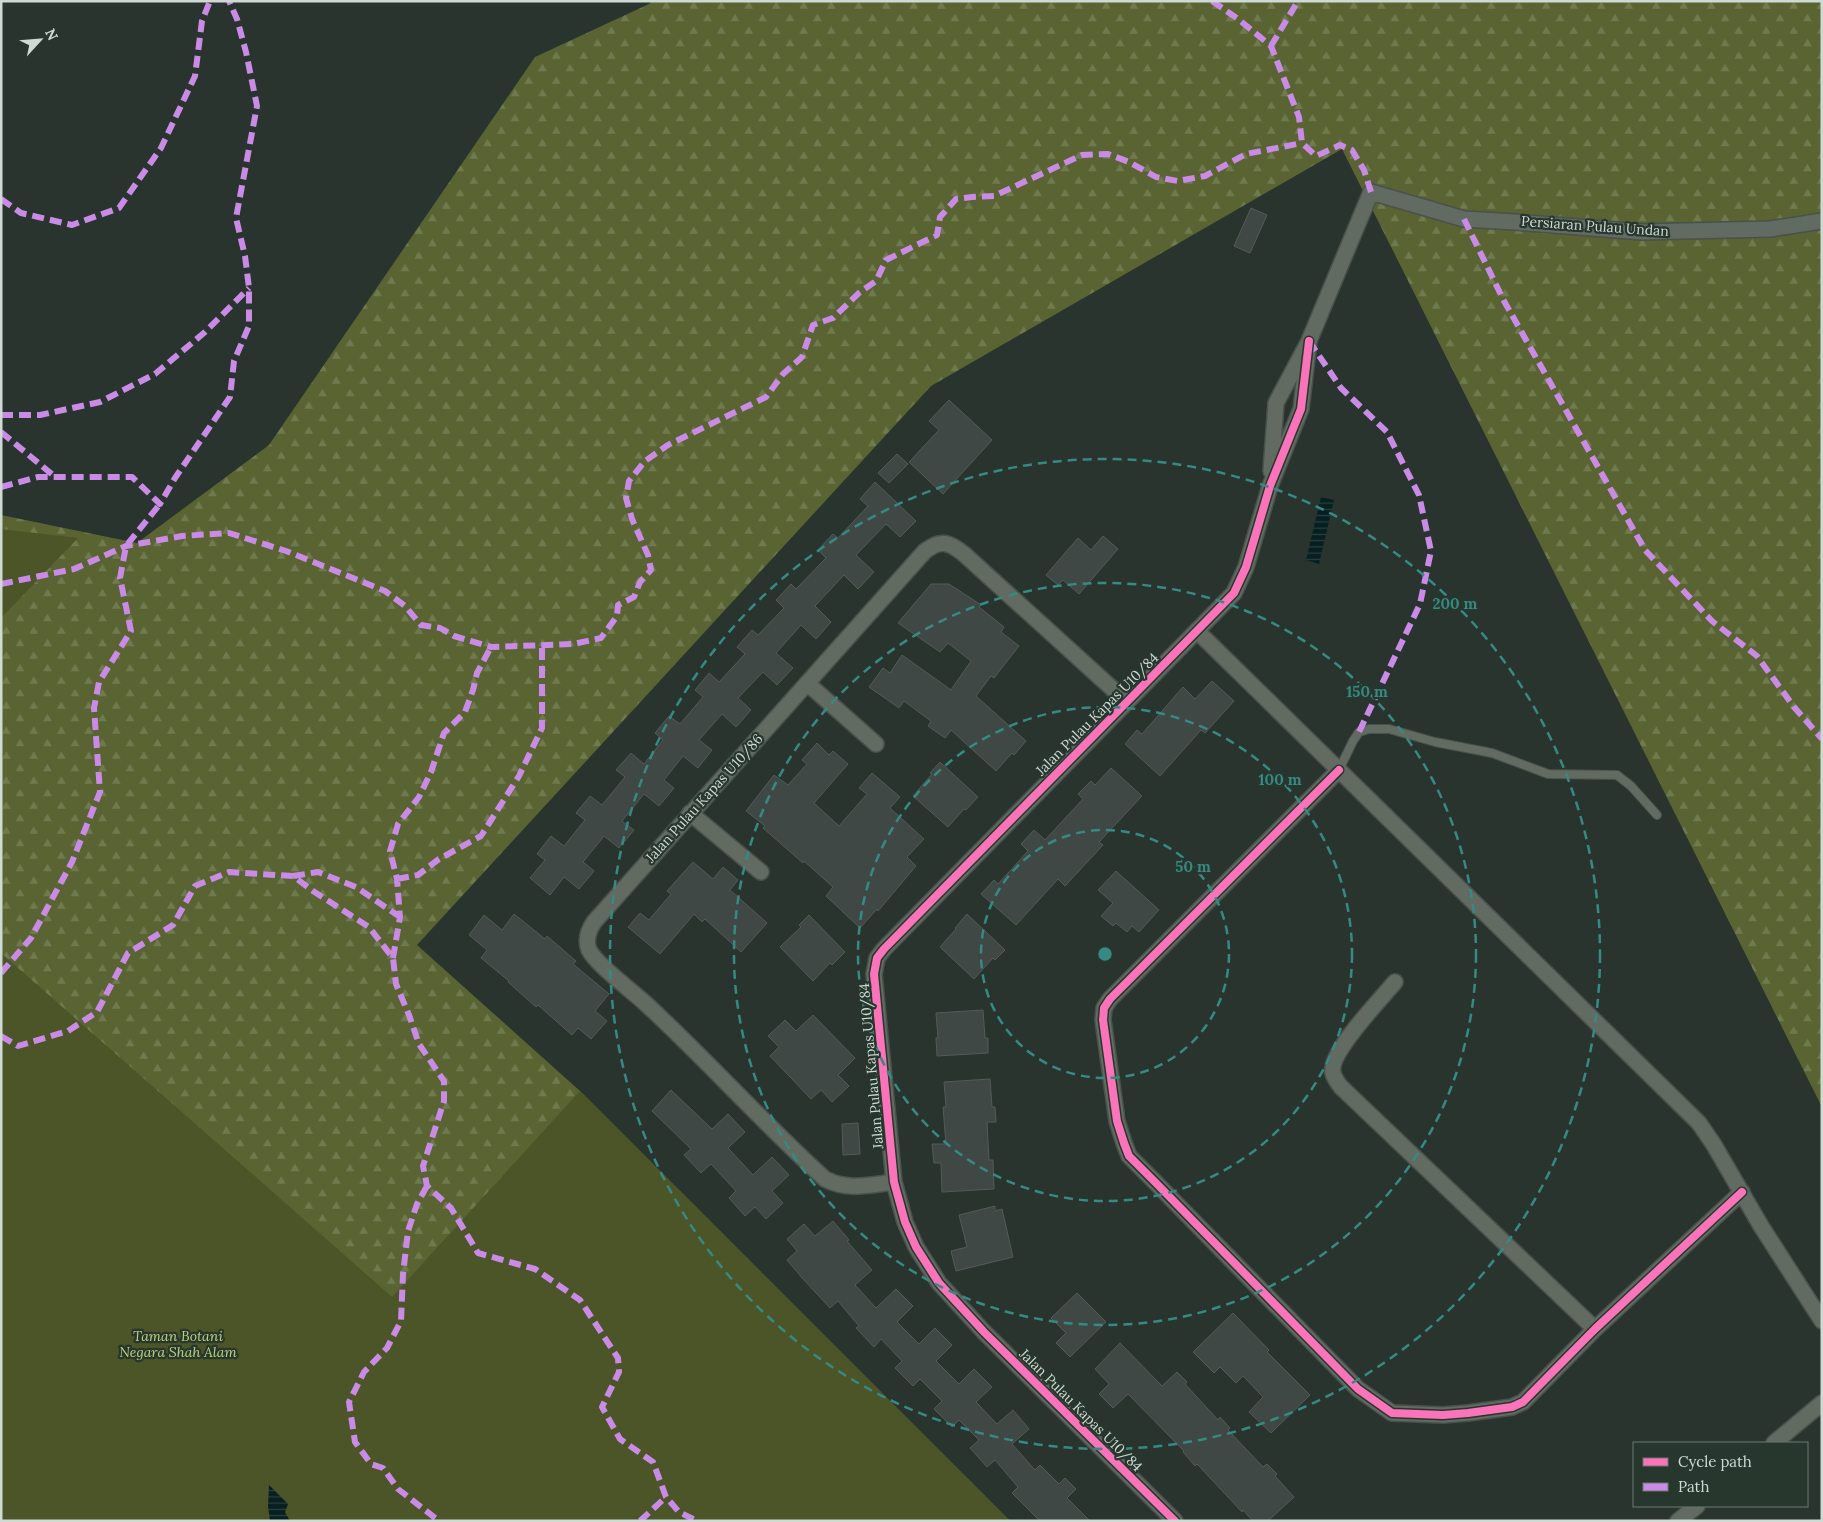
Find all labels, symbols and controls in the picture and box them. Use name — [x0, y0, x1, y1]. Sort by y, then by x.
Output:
north arrow — [15, 15, 65, 65]
text: N — [41, 25, 62, 43]
street label: Persiaran Pulau Undan — [1521, 212, 1670, 240]
text: 200 m — [1433, 594, 1478, 613]
street label: Jalan Pulau Kapas U10/84 — [1031, 648, 1163, 780]
text: 150 m — [1346, 682, 1388, 701]
street label: Jalan Pulau Kapas U10/86 — [641, 730, 767, 867]
text: 100 m — [1259, 770, 1302, 789]
text: 50 m — [1175, 857, 1211, 876]
centre of rings — [1096, 945, 1114, 963]
street label: Jalan Pulau Kapas U10/84 — [855, 982, 887, 1151]
park label: Taman Botani Negara Shah Alam — [119, 1327, 237, 1361]
street label: Jalan Pulau Kapas U10/84 — [1015, 1344, 1147, 1476]
legend — [1633, 1442, 1808, 1507]
text: Cycle path — [1678, 1452, 1752, 1471]
text: Path — [1678, 1477, 1709, 1496]

